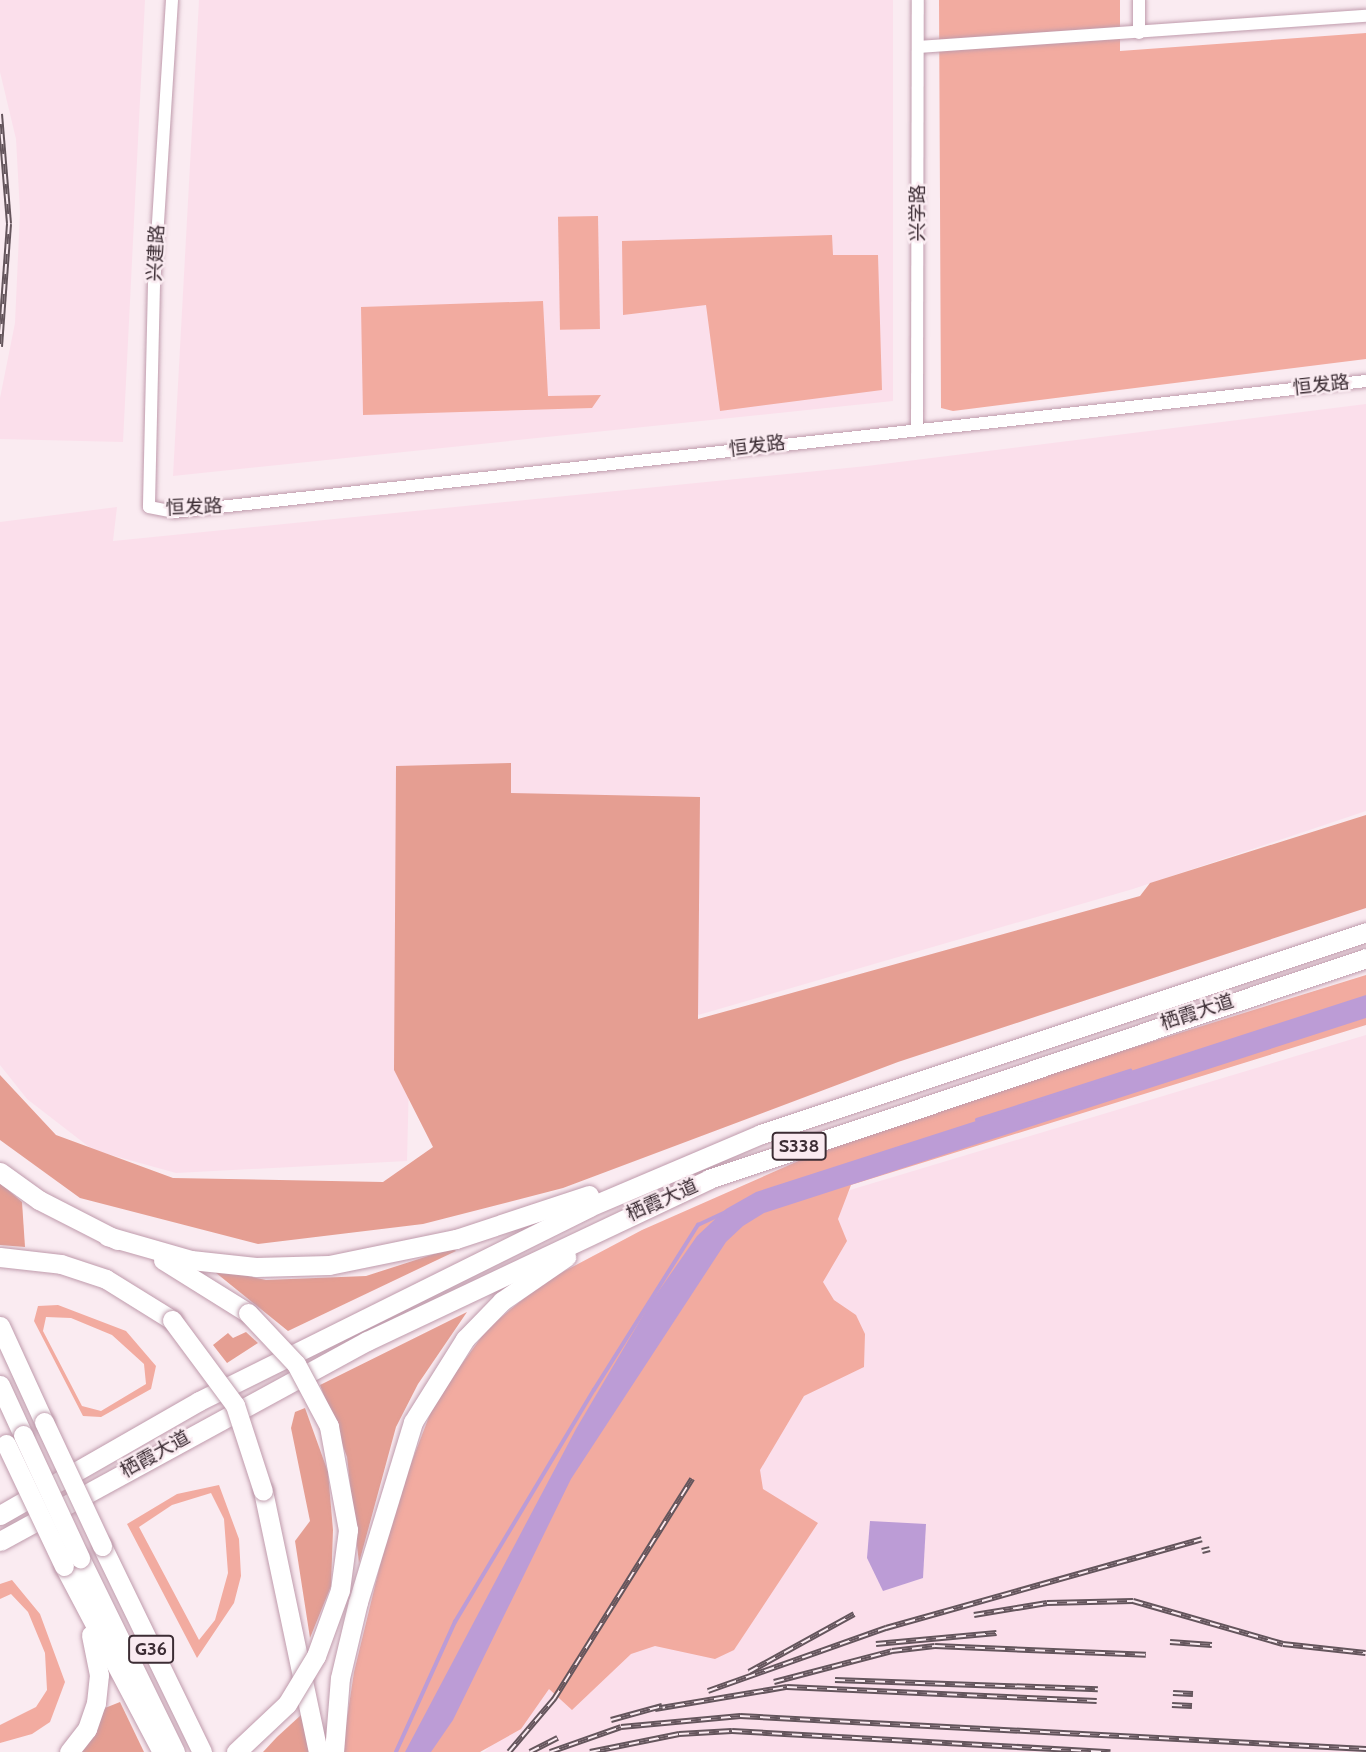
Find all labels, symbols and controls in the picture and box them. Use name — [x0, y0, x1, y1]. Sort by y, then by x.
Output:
street label: 兴学路 — [907, 185, 929, 241]
street label: 兴建路 — [143, 224, 169, 282]
street label: 恒发路 — [1291, 371, 1351, 399]
street label: 恒发路 — [727, 431, 787, 461]
street label: 恒发路 — [165, 495, 223, 519]
street label: 栖霞大道 — [1157, 989, 1237, 1035]
road number: S338 — [771, 1132, 827, 1161]
street label: 栖霞大道 — [623, 1174, 701, 1226]
street label: 栖霞大道 — [116, 1426, 194, 1482]
road number: G36 — [127, 1634, 176, 1664]

